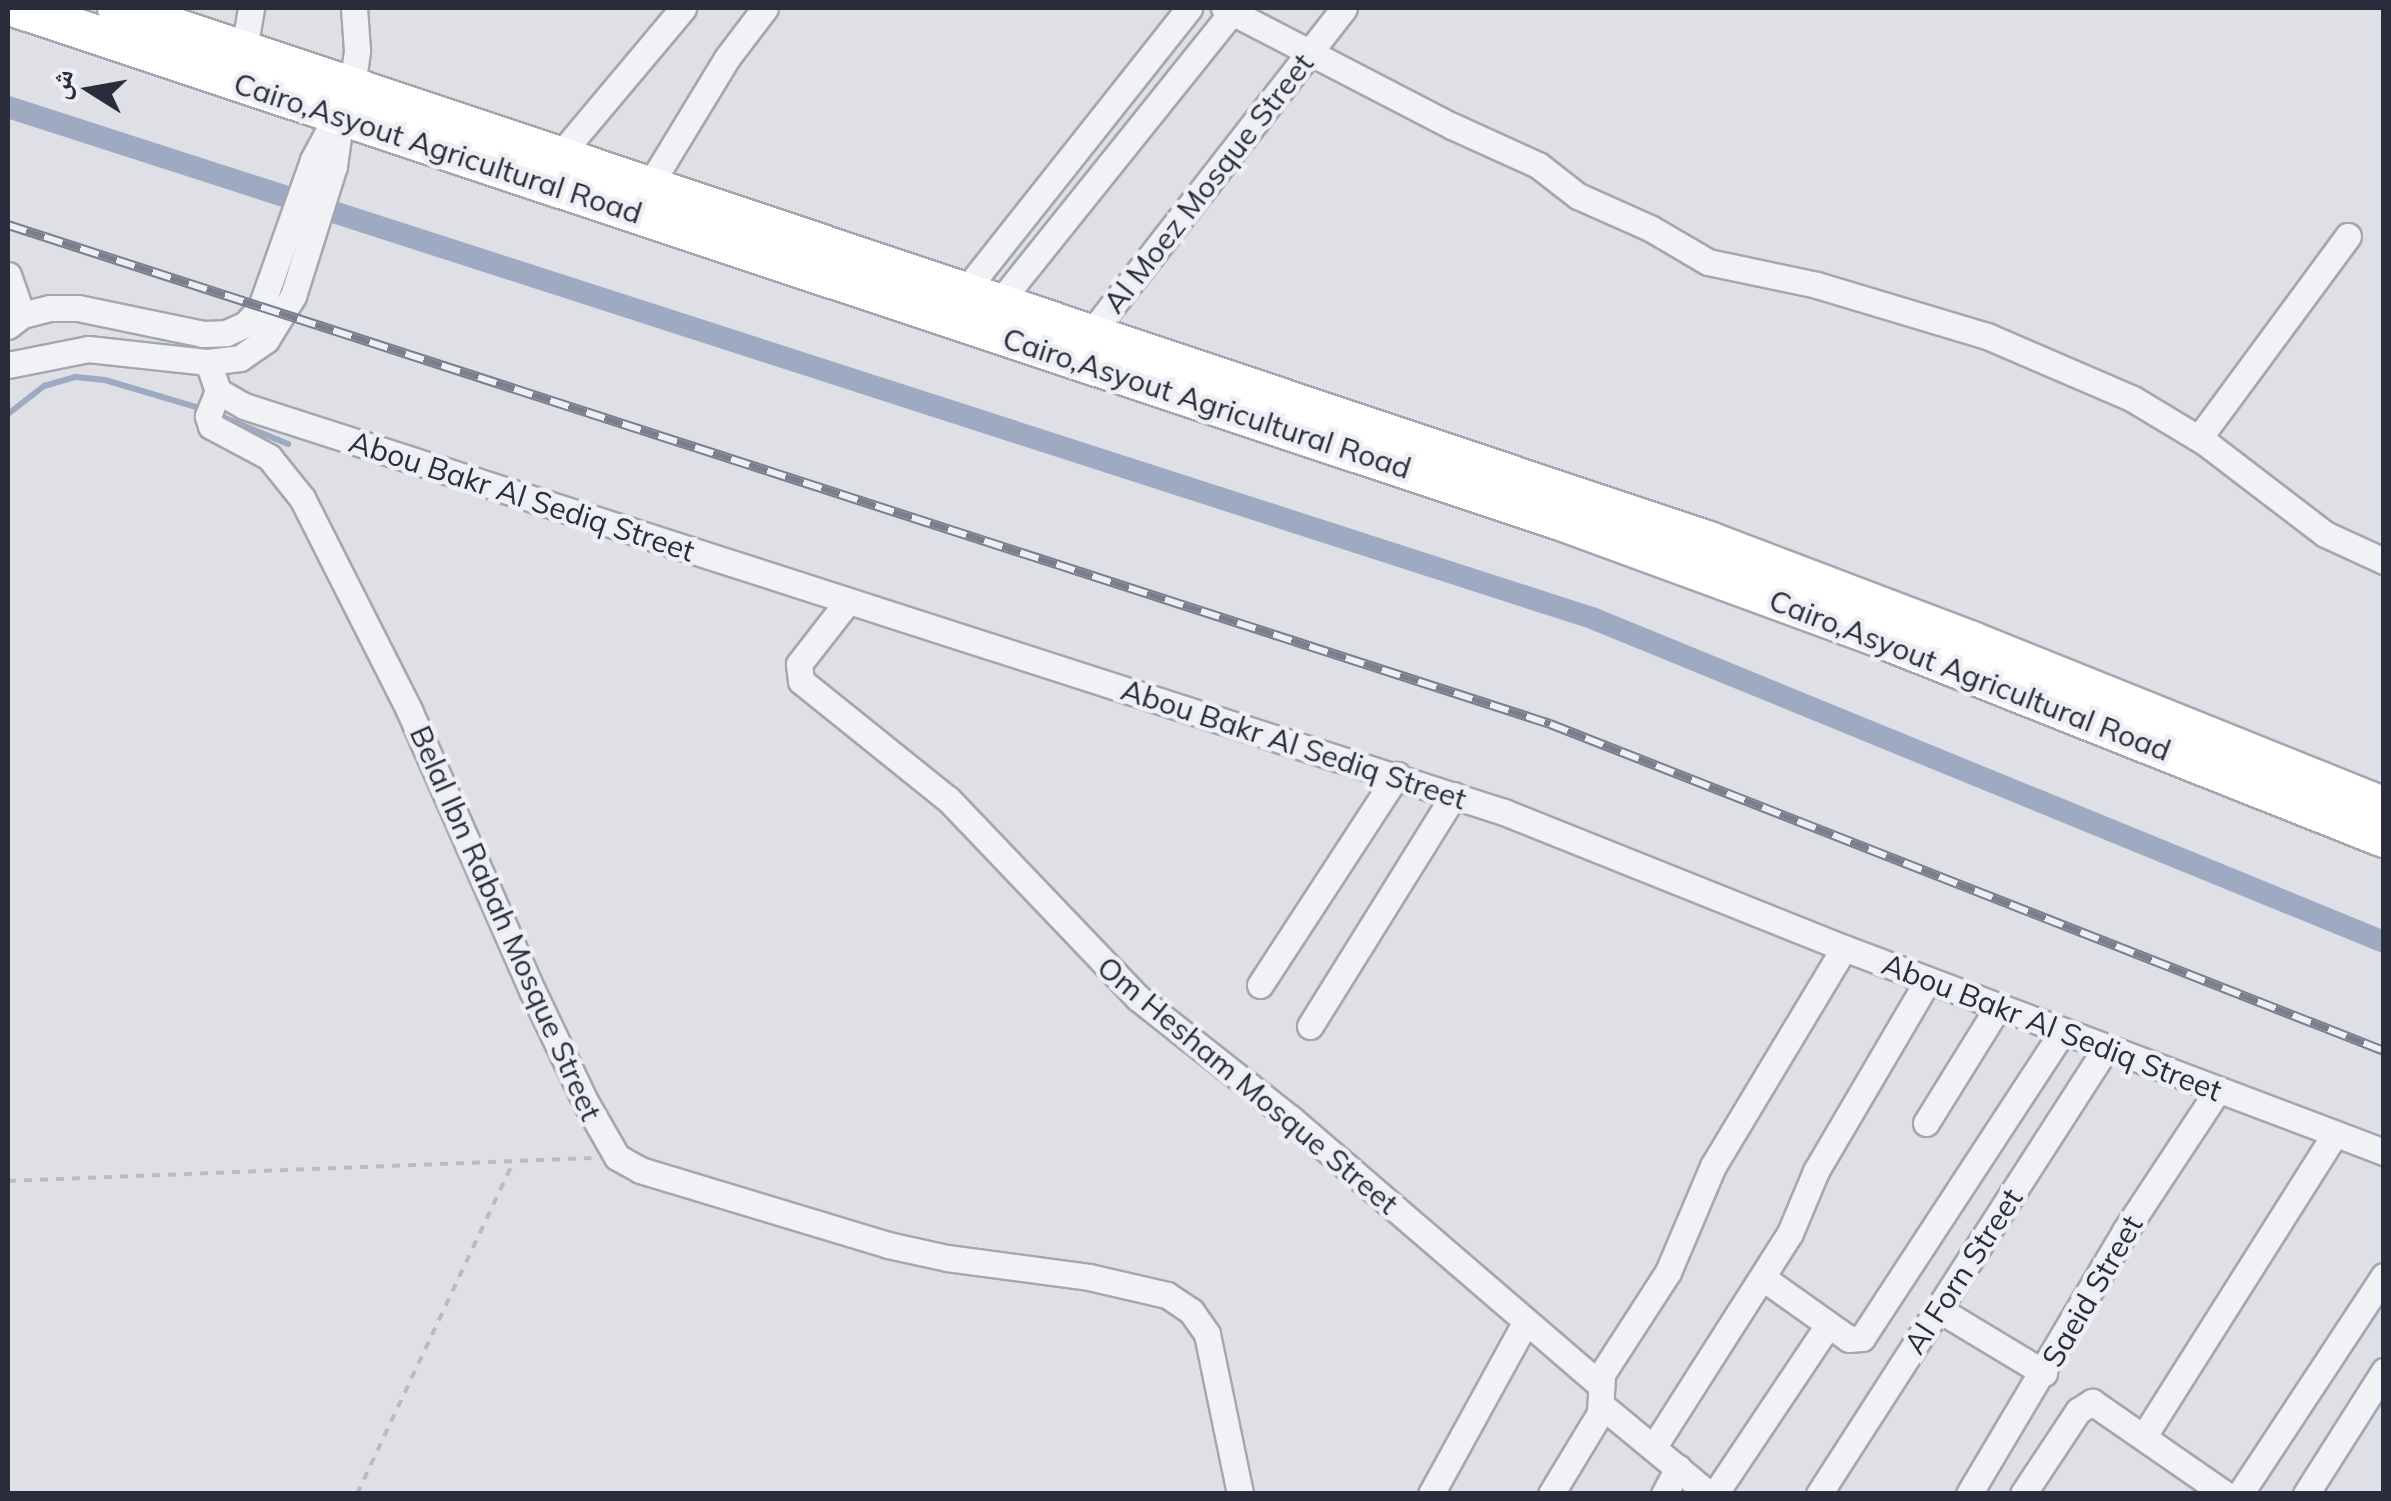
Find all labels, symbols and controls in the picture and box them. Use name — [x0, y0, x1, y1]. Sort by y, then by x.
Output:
north arrow — [40, 40, 140, 140]
street label: Al Moez Mosque Street — [1095, 46, 1321, 320]
street label: Cairo,Asyout Agricultural Road — [229, 65, 647, 231]
text: ش — [40, 66, 80, 102]
street label: Cairo,Asyout Agricultural Road — [998, 320, 1416, 486]
street label: Abou Bakr Al Sediq Street — [345, 423, 699, 569]
street label: Cairo,Asyout Agricultural Road — [1764, 582, 2176, 768]
street label: Abou Bakr Al Sediq Street — [1117, 671, 1471, 817]
street label: Belal Ibn Rabah Mosque Street — [402, 720, 610, 1126]
street label: Abou Bakr Al Sediq Street — [1877, 946, 2227, 1108]
street label: Om Hesham Mosque Street — [1090, 949, 1406, 1221]
street label: Al Forn Street — [1896, 1182, 2030, 1360]
street label: Saeid Street — [2034, 1209, 2150, 1373]

